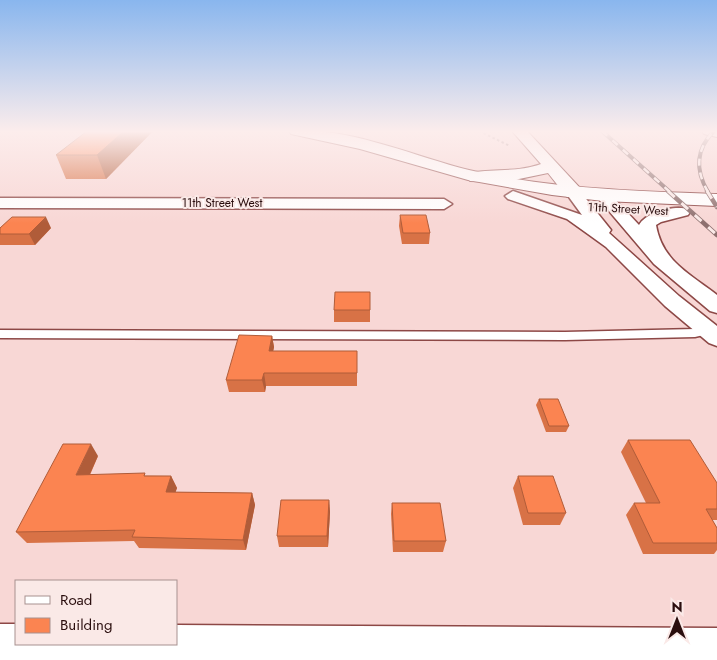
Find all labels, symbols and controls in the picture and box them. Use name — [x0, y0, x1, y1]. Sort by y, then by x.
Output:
street label: 11th Street West — [182, 194, 262, 212]
street label: 11th Street West — [587, 198, 669, 220]
legend — [15, 580, 178, 645]
text: Road — [60, 589, 92, 611]
north arrow — [652, 595, 702, 645]
text: N — [671, 597, 683, 617]
text: Building — [60, 614, 112, 636]

